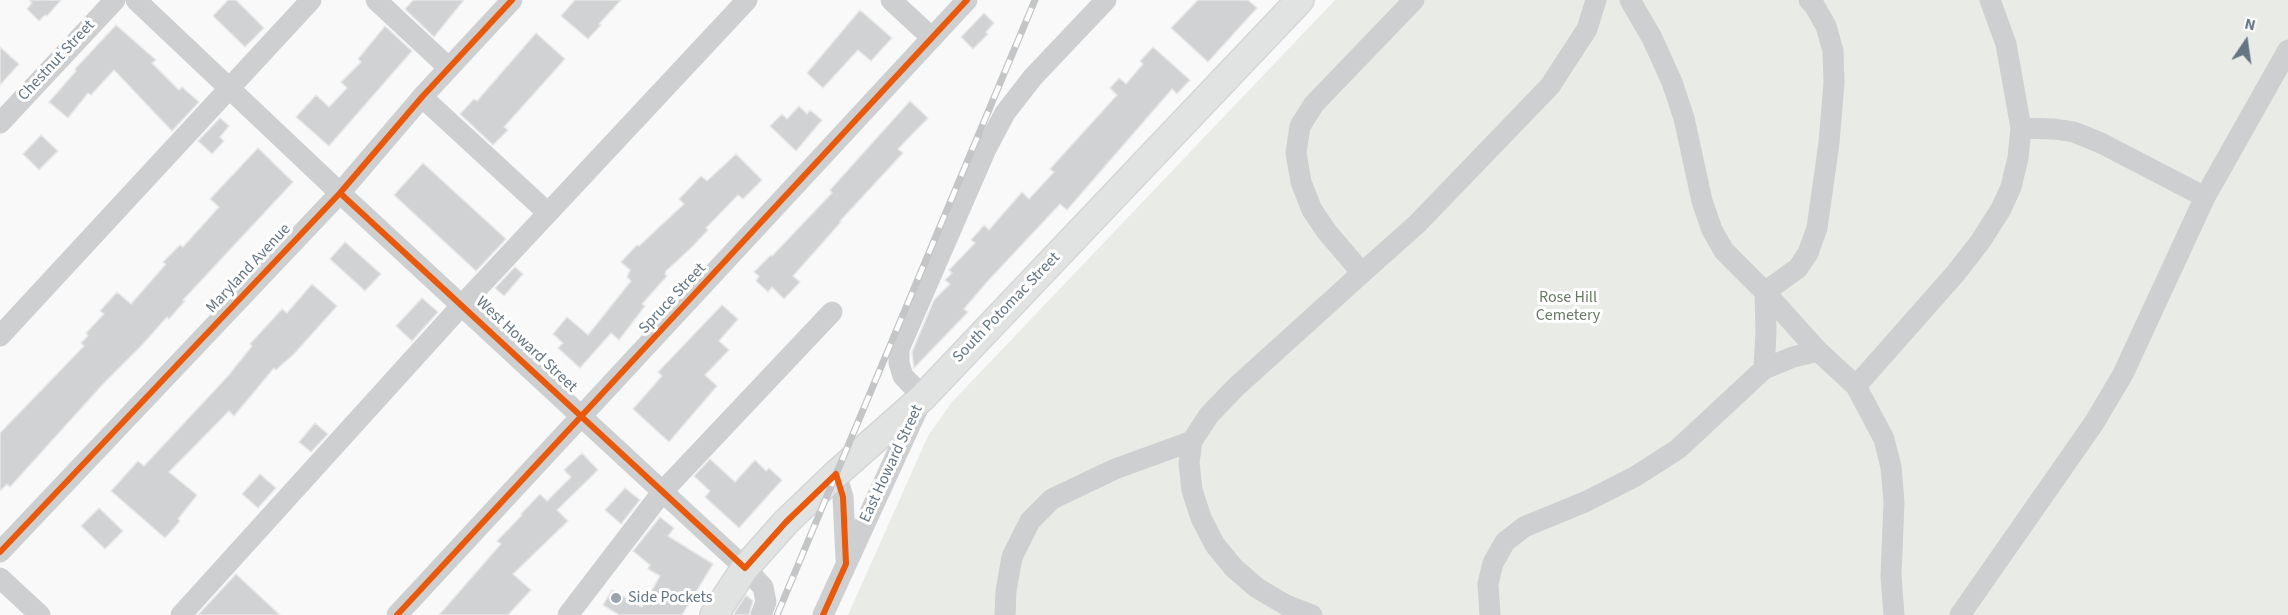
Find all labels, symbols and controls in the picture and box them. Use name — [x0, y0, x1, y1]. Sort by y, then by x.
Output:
north arrow — [2216, 12, 2276, 72]
text: N — [2242, 13, 2258, 36]
street label: Chestnut Street — [15, 17, 99, 105]
street label: Maryland Avenue — [203, 220, 295, 318]
street label: South Potomac Street — [949, 249, 1065, 367]
street label: Spruce Street — [635, 260, 711, 338]
park label: Rose Hill Cemetery — [1536, 288, 1600, 326]
street label: West Howard Street — [471, 293, 581, 397]
street label: East Howard Street — [856, 402, 928, 526]
place label: Side Pockets — [628, 588, 712, 608]
marker: Side Pockets — [609, 591, 623, 605]

